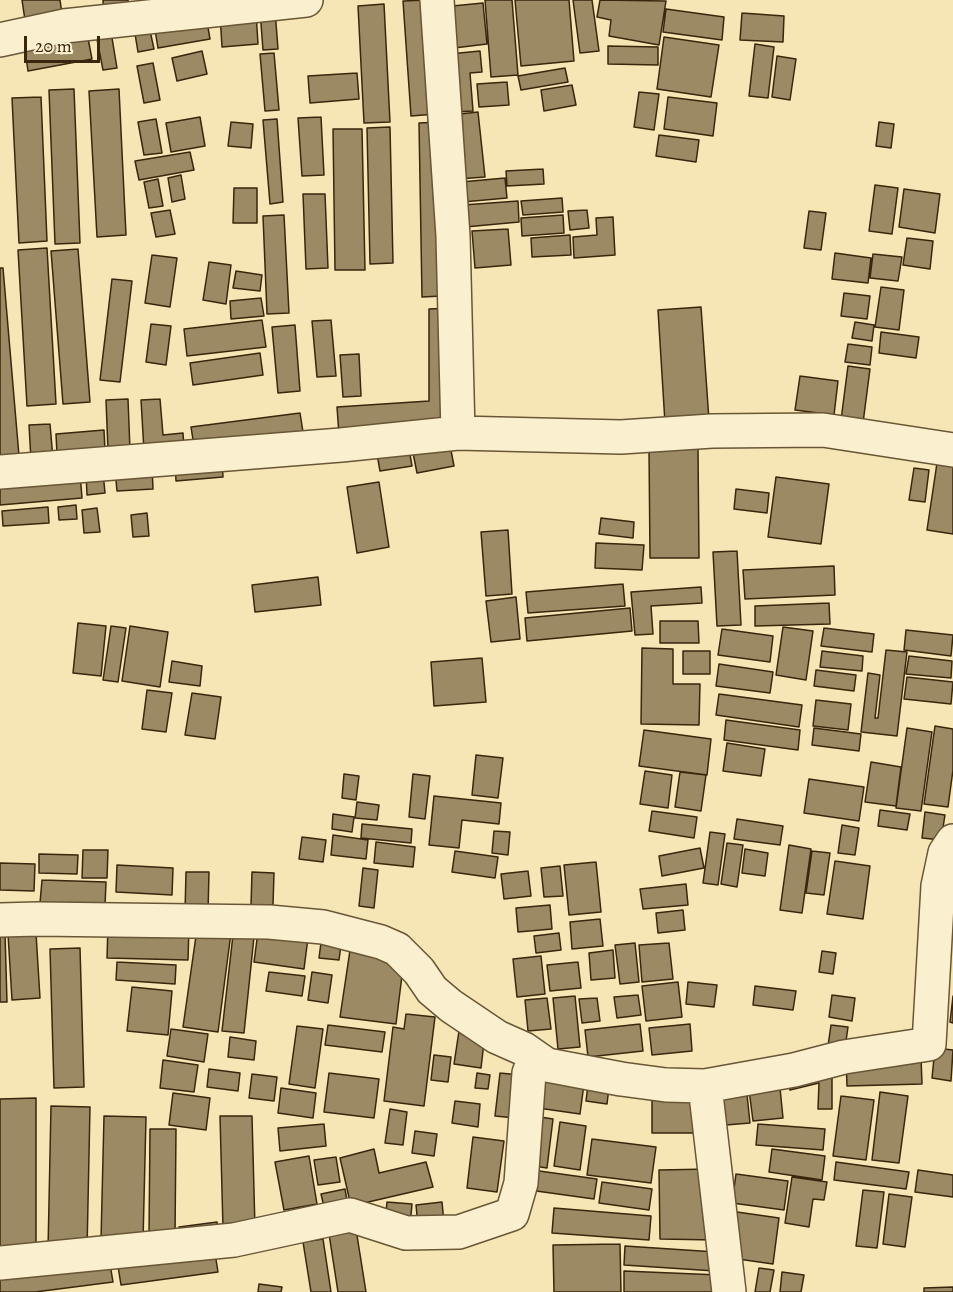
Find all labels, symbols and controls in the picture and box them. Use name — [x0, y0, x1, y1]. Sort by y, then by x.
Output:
scale bar — [27, 24, 104, 62]
text: 20 m — [35, 34, 72, 58]

